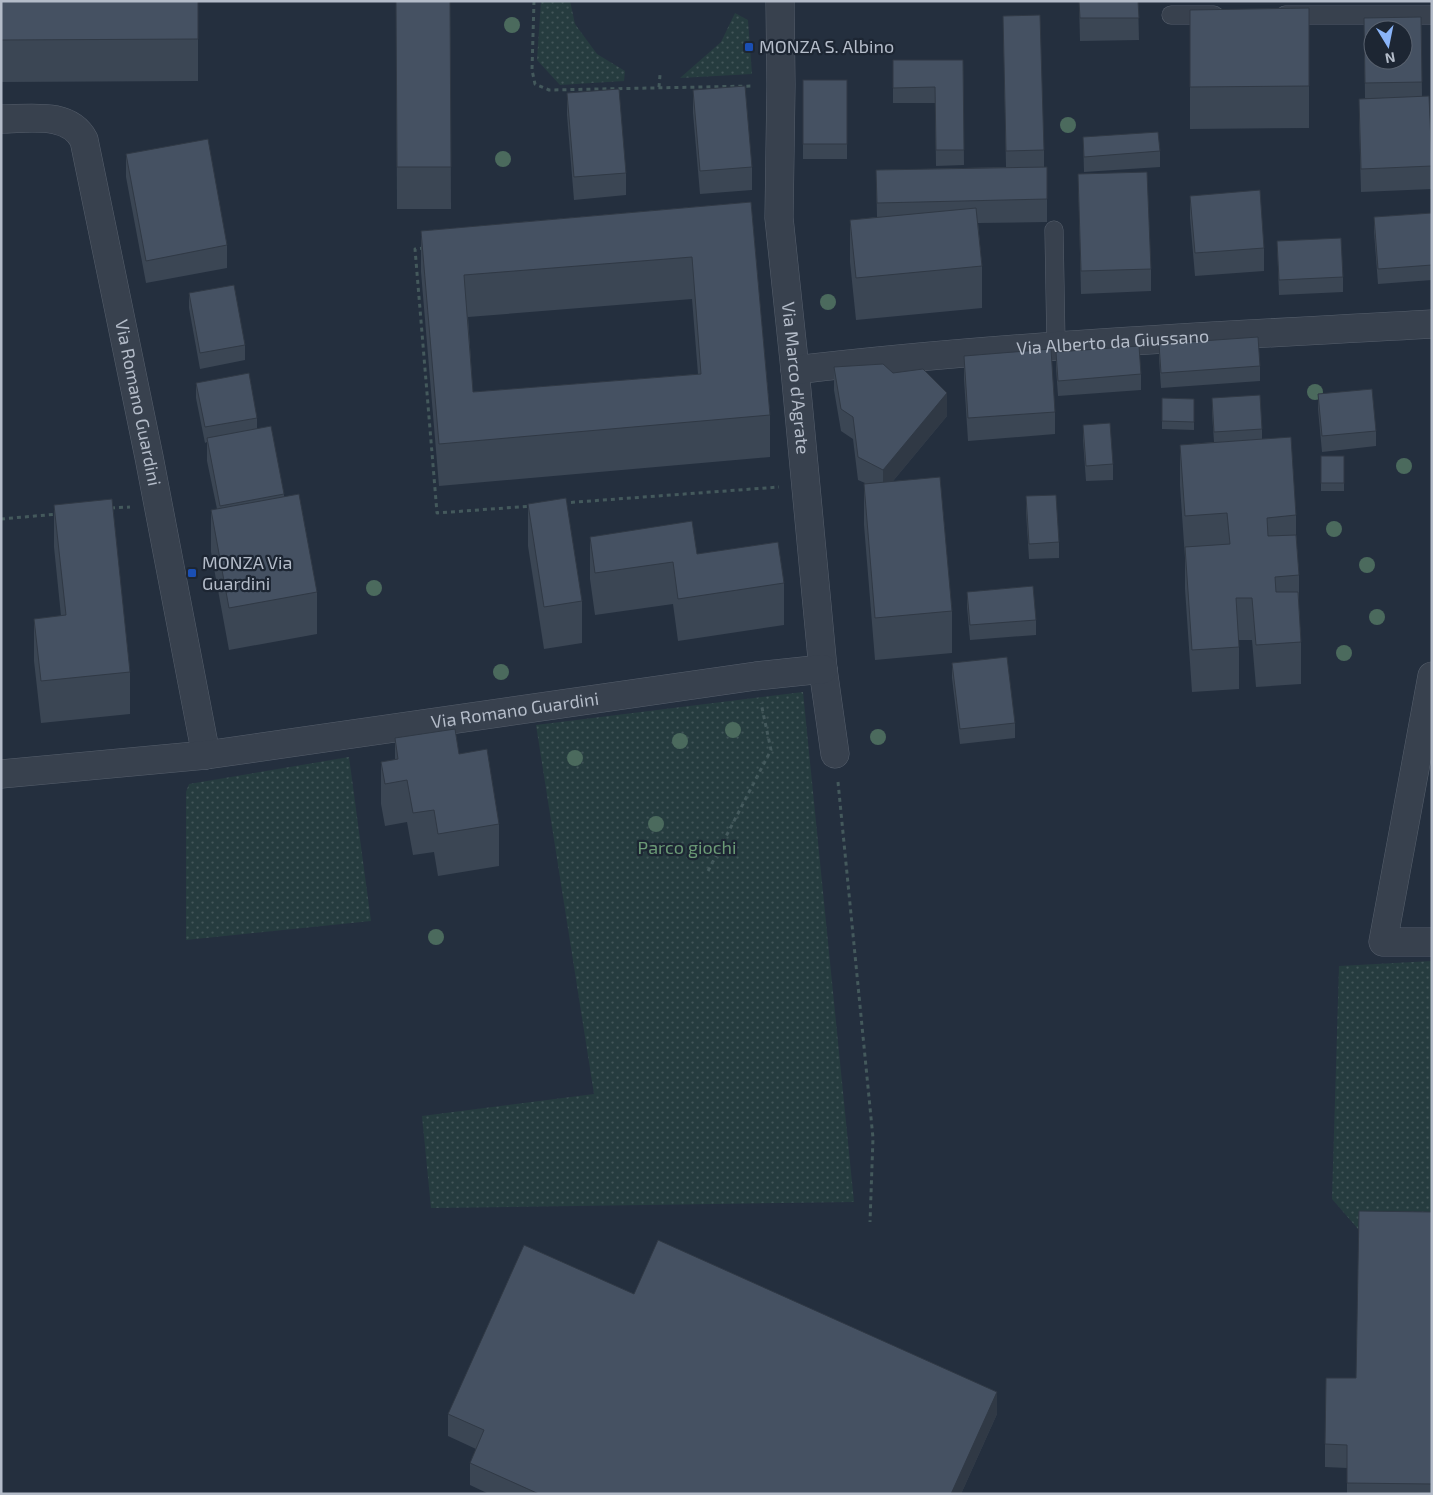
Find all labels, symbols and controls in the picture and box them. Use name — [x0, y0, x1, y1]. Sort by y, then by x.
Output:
north arrow — [1363, 20, 1413, 70]
place label: MONZA S. Albino — [759, 35, 894, 57]
marker: MONZA S. Albino — [743, 41, 755, 53]
text: N — [1384, 49, 1397, 68]
street label: Via Marco d'Agrate — [778, 301, 815, 455]
street label: Via Romano Guardini — [111, 318, 166, 488]
street label: Via Alberto da Giussano — [1016, 324, 1210, 359]
place label: MONZA Via Guardini — [202, 551, 292, 594]
marker: MONZA Via Guardini — [186, 567, 198, 579]
street label: Via Romano Guardini — [429, 687, 600, 733]
park label: Parco giochi — [638, 836, 736, 858]

